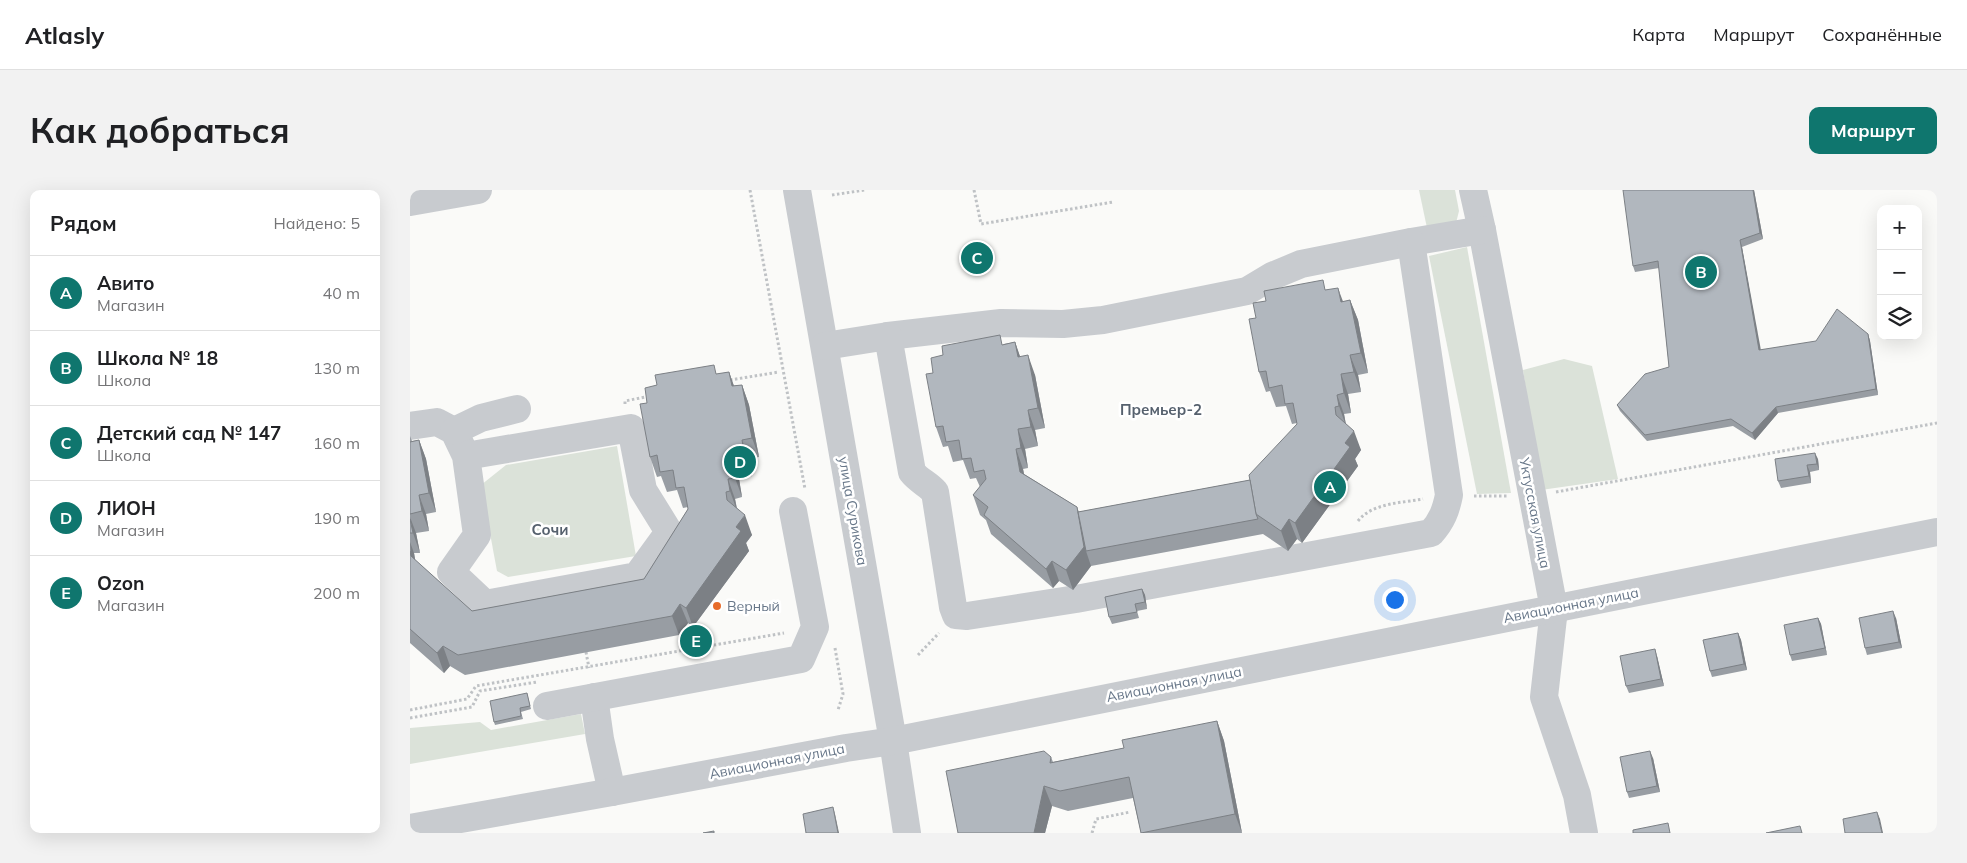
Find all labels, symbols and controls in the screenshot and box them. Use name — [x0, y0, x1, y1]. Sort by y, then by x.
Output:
text: Atlasly — [25, 20, 104, 50]
text: Карта — [1632, 23, 1685, 46]
text: Маршрут — [1713, 23, 1794, 46]
text: Сохранённые — [1822, 23, 1942, 46]
button: Маршрут — [1809, 107, 1937, 154]
text: Как добраться — [30, 108, 290, 152]
map controls — [1877, 205, 1922, 340]
button: + — [1877, 205, 1922, 250]
text: Рядом — [50, 210, 117, 236]
text: Найдено: 5 — [274, 213, 360, 233]
pin: C — [961, 239, 993, 277]
button: − — [1877, 250, 1922, 295]
pin: B — [1685, 253, 1717, 291]
text: Авито — [97, 271, 155, 295]
text: A — [60, 283, 72, 303]
text: 40 m — [323, 283, 360, 303]
text: Магазин — [97, 295, 165, 315]
button: layers — [1877, 295, 1922, 340]
text: Школа № 18 — [97, 346, 218, 370]
text: B — [60, 358, 72, 378]
text: 130 m — [313, 358, 360, 378]
text: Школа — [97, 370, 151, 390]
district label: Премьер-2 — [1120, 400, 1202, 419]
text: Детский сад № 147 — [97, 421, 281, 445]
text: C — [61, 433, 71, 453]
text: 160 m — [313, 433, 360, 453]
pin: D — [724, 443, 756, 481]
text: Школа — [97, 445, 151, 465]
street label: улица Сурикова — [835, 455, 871, 567]
street label: Уктусская улица — [1515, 455, 1555, 570]
pin: A — [1314, 468, 1346, 506]
text: ЛИОН — [97, 496, 156, 520]
text: D — [60, 508, 72, 528]
text: 190 m — [313, 508, 360, 528]
text: Магазин — [97, 520, 165, 540]
district label: Сочи — [531, 520, 569, 539]
text: Ozon — [97, 571, 144, 595]
text: E — [61, 583, 71, 603]
text: 200 m — [313, 583, 360, 603]
street label: Авиационная улица — [1502, 583, 1640, 627]
your location — [1382, 587, 1408, 613]
text: Магазин — [97, 595, 165, 615]
place label: Верный — [727, 597, 780, 615]
marker: Верный — [711, 600, 723, 612]
pin: E — [680, 622, 712, 660]
street label: Авиационная улица — [1105, 662, 1243, 706]
street label: Авиационная улица — [708, 739, 846, 783]

